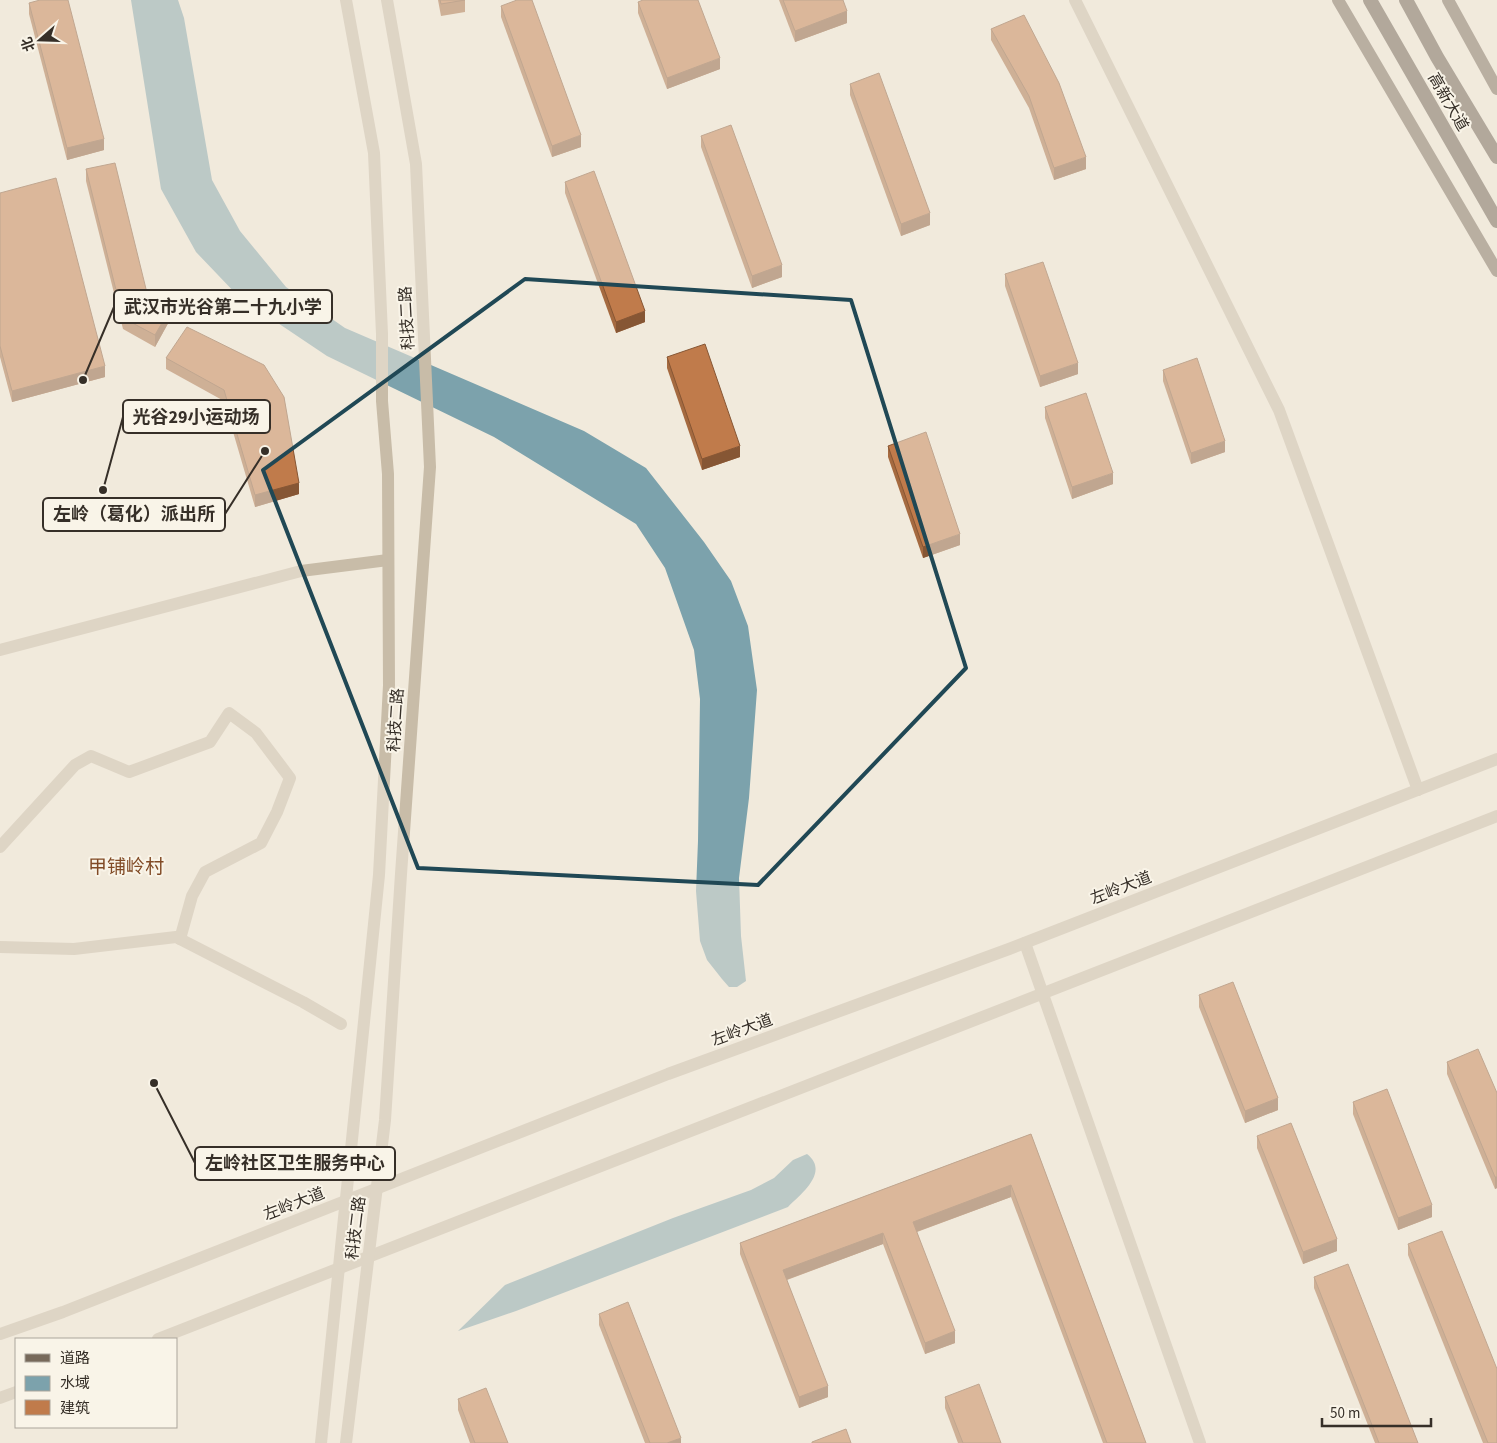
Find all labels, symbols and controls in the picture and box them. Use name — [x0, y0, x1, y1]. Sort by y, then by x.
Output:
north arrow — [15, 15, 65, 65]
text: 北 — [17, 34, 41, 54]
street label: 高新大道 — [1422, 69, 1474, 135]
street label: 科技二路 — [394, 285, 420, 351]
callout: 武汉市光谷第二十九小学 — [114, 290, 332, 323]
text: 武汉市光谷第二十九小学 — [124, 295, 322, 320]
callout: 光谷29小运动场 — [123, 400, 270, 433]
text: 光谷29小运动场 — [132, 405, 260, 430]
callout: 左岭（葛化）派出所 — [43, 498, 225, 531]
text: 左岭（葛化）派出所 — [53, 502, 215, 527]
street label: 科技二路 — [383, 687, 409, 753]
district label: 甲铺岭村 — [88, 854, 164, 881]
street label: 左岭大道 — [1087, 866, 1155, 910]
street label: 左岭大道 — [708, 1009, 776, 1051]
callout: 左岭社区卫生服务中心 — [195, 1147, 395, 1180]
text: 左岭社区卫生服务中心 — [205, 1151, 385, 1176]
street label: 左岭大道 — [260, 1182, 328, 1226]
street label: 科技二路 — [341, 1195, 371, 1261]
legend — [15, 1338, 178, 1428]
text: 道路 — [60, 1348, 90, 1369]
text: 水域 — [60, 1373, 90, 1394]
scale bar — [1322, 1396, 1431, 1428]
text: 建筑 — [60, 1398, 90, 1419]
text: 50 m — [1330, 1403, 1360, 1424]

